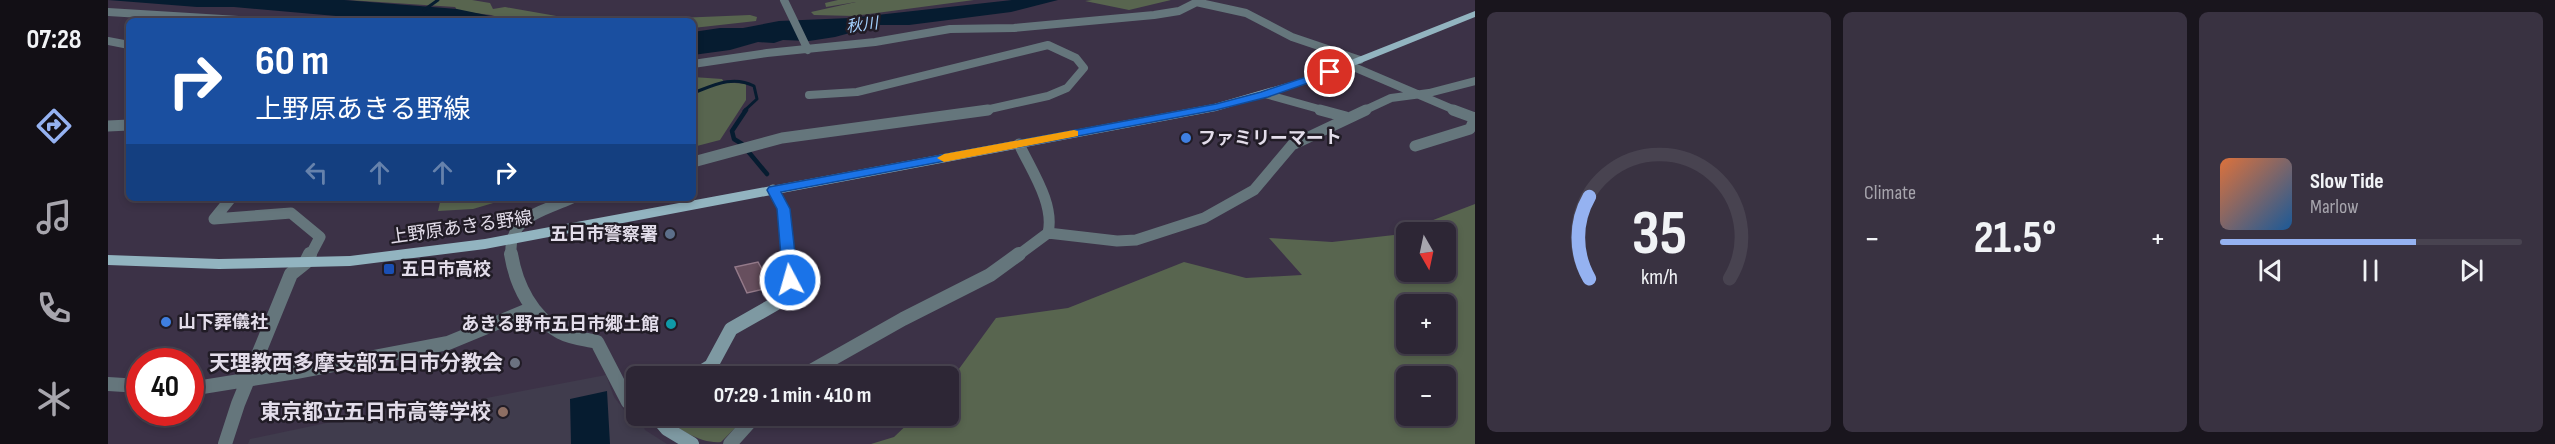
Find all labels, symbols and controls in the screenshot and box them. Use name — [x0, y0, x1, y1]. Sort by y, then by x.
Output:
water label: 秋川 — [845, 14, 881, 37]
text: 07:28 — [26, 24, 82, 56]
text: 60 m — [255, 36, 329, 87]
icon: right — [156, 42, 234, 120]
pin — [1304, 46, 1355, 97]
icon: arrive — [1313, 55, 1346, 88]
text: 上野原あきる野線 — [255, 94, 470, 126]
icon: directions — [33, 105, 75, 147]
place label: ファミリーマート — [1198, 128, 1342, 149]
marker: ファミリーマート — [1179, 131, 1193, 145]
icon: left — [300, 156, 333, 189]
icon: ahead — [363, 156, 396, 189]
icon: ahead — [426, 156, 459, 189]
icon: right — [489, 156, 522, 189]
text: Slow Tide — [2310, 168, 2384, 195]
text: Climate — [1864, 181, 1916, 205]
text: Marlow — [2310, 195, 2358, 219]
icon: music — [33, 196, 75, 238]
text: 35 — [1631, 197, 1687, 272]
street label: 上野原あきる野線 — [388, 207, 534, 248]
text: 21.5° — [1974, 211, 2056, 266]
text: − — [1864, 219, 1880, 259]
text: + — [2150, 219, 2166, 259]
north arrow — [1396, 222, 1456, 282]
map controls — [1396, 222, 1456, 426]
place label: 五日市警察署 — [550, 224, 658, 245]
marker: 五日市警察署 — [663, 227, 677, 241]
position arrow — [758, 248, 822, 312]
icon: previous — [2254, 254, 2287, 287]
icon: pause — [2354, 254, 2387, 287]
icon: next — [2455, 254, 2488, 287]
place label: 五日市高校 — [401, 259, 491, 280]
marker: 五日市高校 — [382, 262, 396, 276]
text: km/h — [1640, 265, 1678, 290]
icon: phone — [33, 287, 75, 329]
button: + — [1396, 294, 1456, 354]
place label: 山下葬儀社 — [178, 312, 268, 333]
place label: あきる野市五日市郷土館 — [461, 314, 659, 335]
marker: 山下葬儀社 — [159, 315, 173, 329]
marker: あきる野市五日市郷土館 — [664, 317, 678, 331]
speed limit sign: 40 — [126, 348, 204, 426]
place label: 天理教西多摩支部五日市分教会 — [209, 351, 503, 376]
marker: 天理教西多摩支部五日市分教会 — [508, 356, 522, 370]
button: − — [1396, 366, 1456, 426]
icon: climate — [33, 378, 75, 420]
text: 07:29 · 1 min · 410 m — [714, 382, 871, 409]
place label: 東京都立五日市高等学校 — [260, 400, 491, 425]
marker: 東京都立五日市高等学校 — [496, 405, 510, 419]

